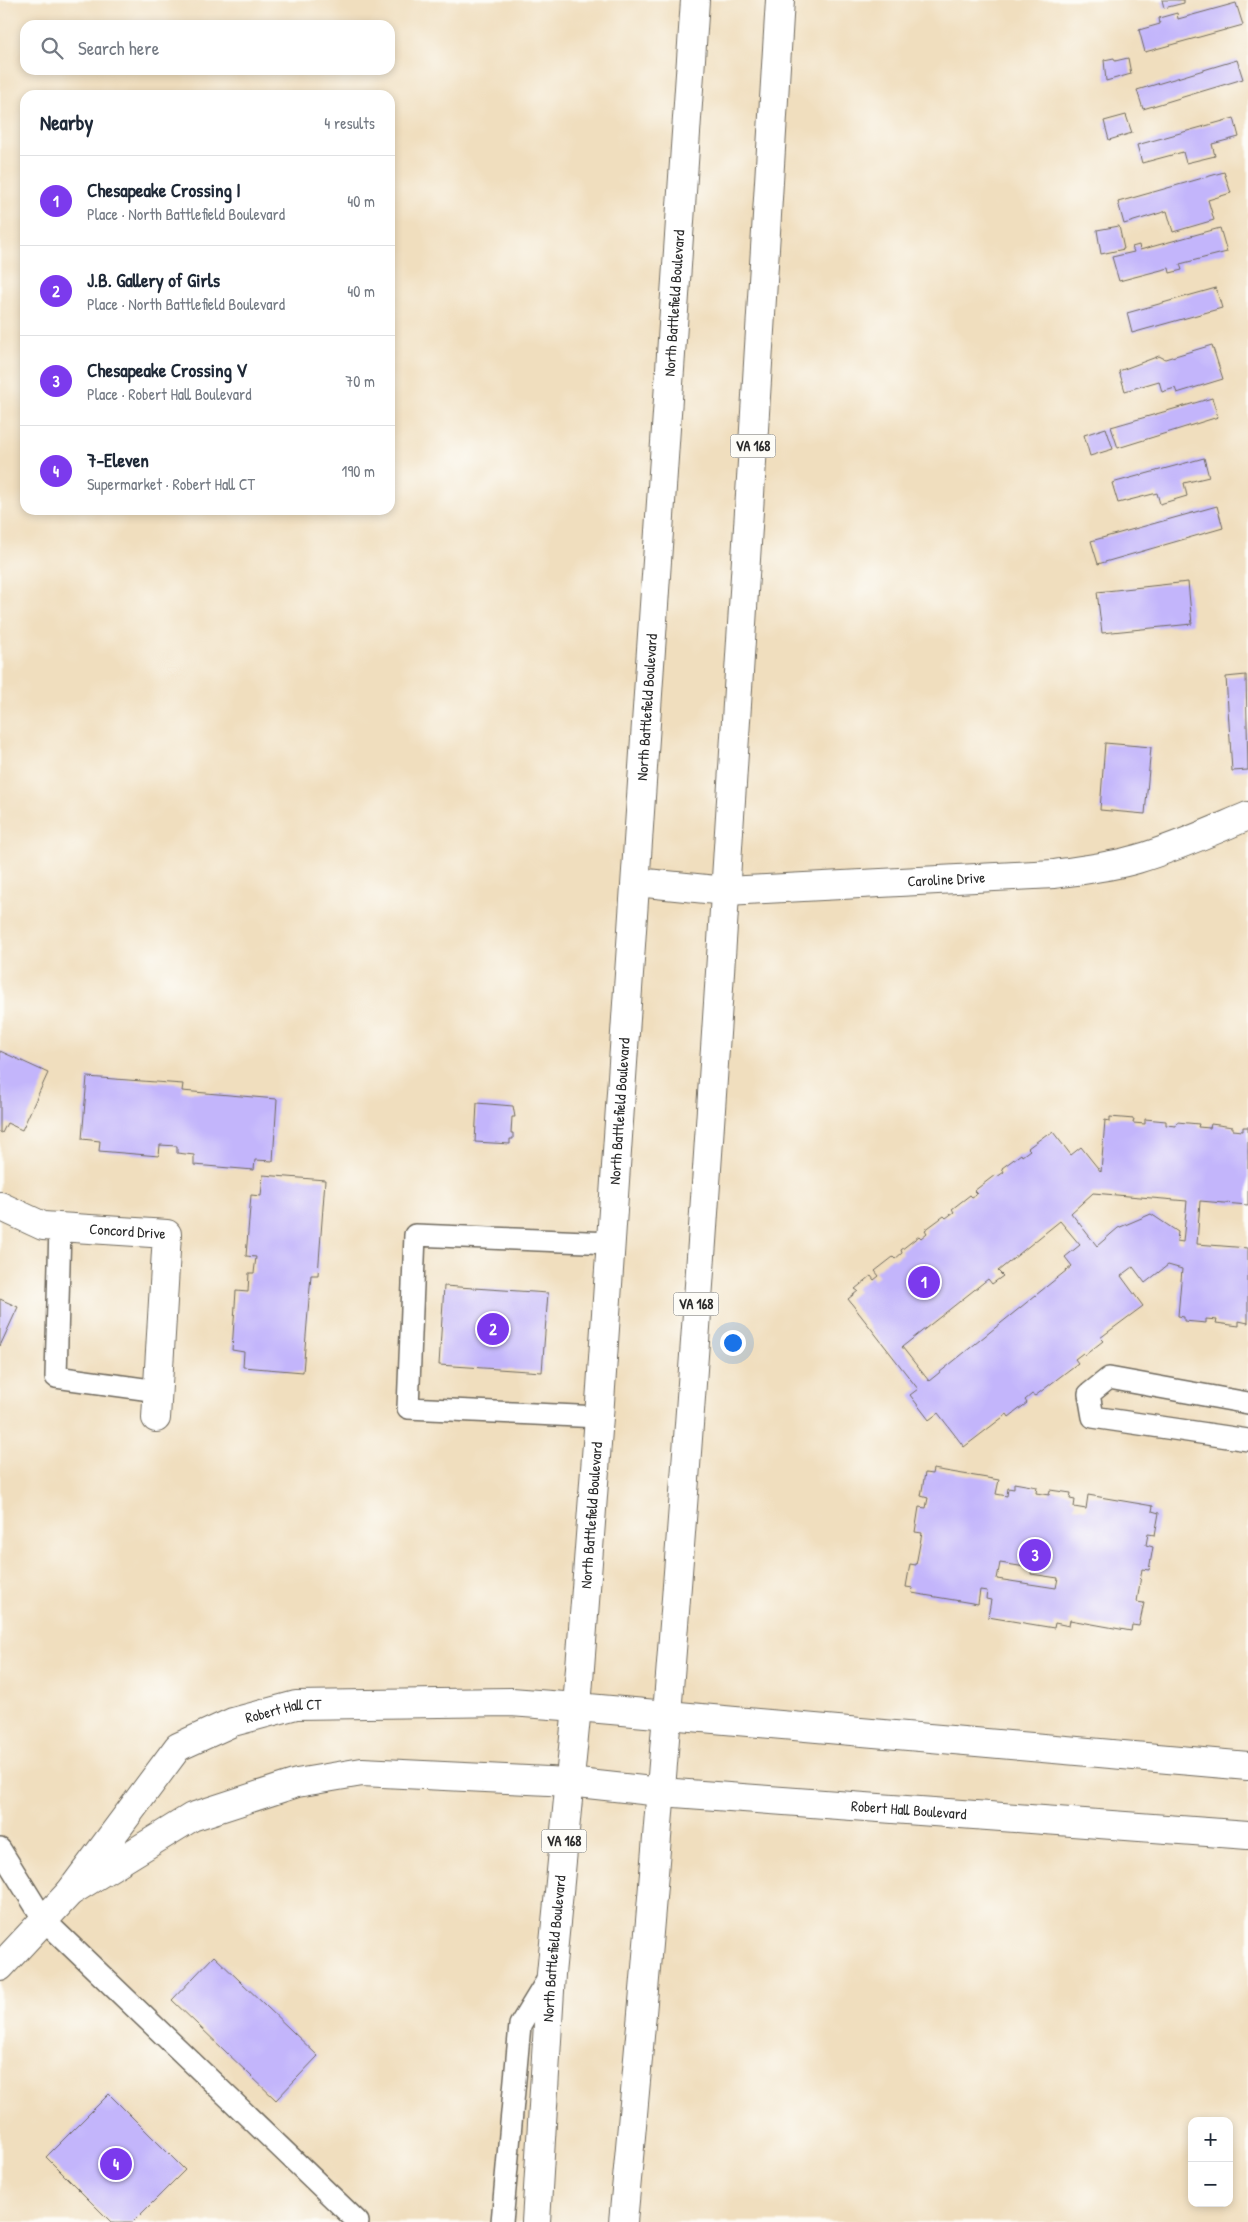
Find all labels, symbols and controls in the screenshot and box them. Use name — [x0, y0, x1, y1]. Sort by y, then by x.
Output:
search box — [20, 20, 395, 75]
icon: search — [38, 34, 66, 62]
text: Search here — [78, 35, 159, 61]
text: Nearby — [40, 108, 93, 137]
text: 4 results — [324, 112, 375, 134]
text: Chesapeake Crossing I — [87, 177, 241, 203]
text: 1 — [53, 190, 59, 212]
text: 40 m — [347, 190, 375, 212]
text: Place · North Battlefield Boulevard — [87, 203, 285, 225]
street label: North Battlefield Boulevard — [659, 229, 689, 377]
text: J.B. Gallery of Girls — [87, 267, 220, 293]
text: 2 — [52, 280, 60, 302]
text: 40 m — [347, 280, 375, 302]
text: Place · North Battlefield Boulevard — [87, 293, 285, 315]
text: Chesapeake Crossing V — [87, 357, 247, 383]
text: 3 — [52, 370, 60, 392]
text: 70 m — [345, 370, 375, 392]
text: Place · Robert Hall Boulevard — [87, 383, 251, 405]
road number: VA 168 — [730, 434, 776, 458]
text: 7-Eleven — [87, 447, 149, 473]
text: 4 — [53, 460, 59, 482]
text: 190 m — [342, 460, 375, 482]
text: Supermarket · Robert Hall CT — [87, 473, 255, 495]
street label: North Battlefield Boulevard — [631, 633, 662, 781]
street label: Caroline Drive — [907, 867, 986, 892]
street label: North Battlefield Boulevard — [604, 1037, 635, 1185]
street label: Concord Drive — [89, 1218, 166, 1244]
pin: 1 — [908, 1263, 940, 1301]
road number: VA 168 — [674, 1292, 718, 1316]
pin: 2 — [477, 1310, 509, 1348]
your location — [720, 1330, 746, 1356]
street label: North Battlefield Boulevard — [575, 1441, 607, 1589]
pin: 3 — [1019, 1536, 1051, 1574]
street label: Robert Hall CT — [243, 1694, 323, 1728]
street label: Robert Hall Boulevard — [850, 1795, 967, 1824]
road number: VA 168 — [542, 1830, 586, 1852]
street label: North Battlefield Boulevard — [537, 1874, 571, 2023]
map controls — [1188, 2117, 1233, 2207]
button: + — [1188, 2117, 1233, 2162]
pin: 4 — [100, 2145, 132, 2183]
button: − — [1188, 2162, 1233, 2207]

